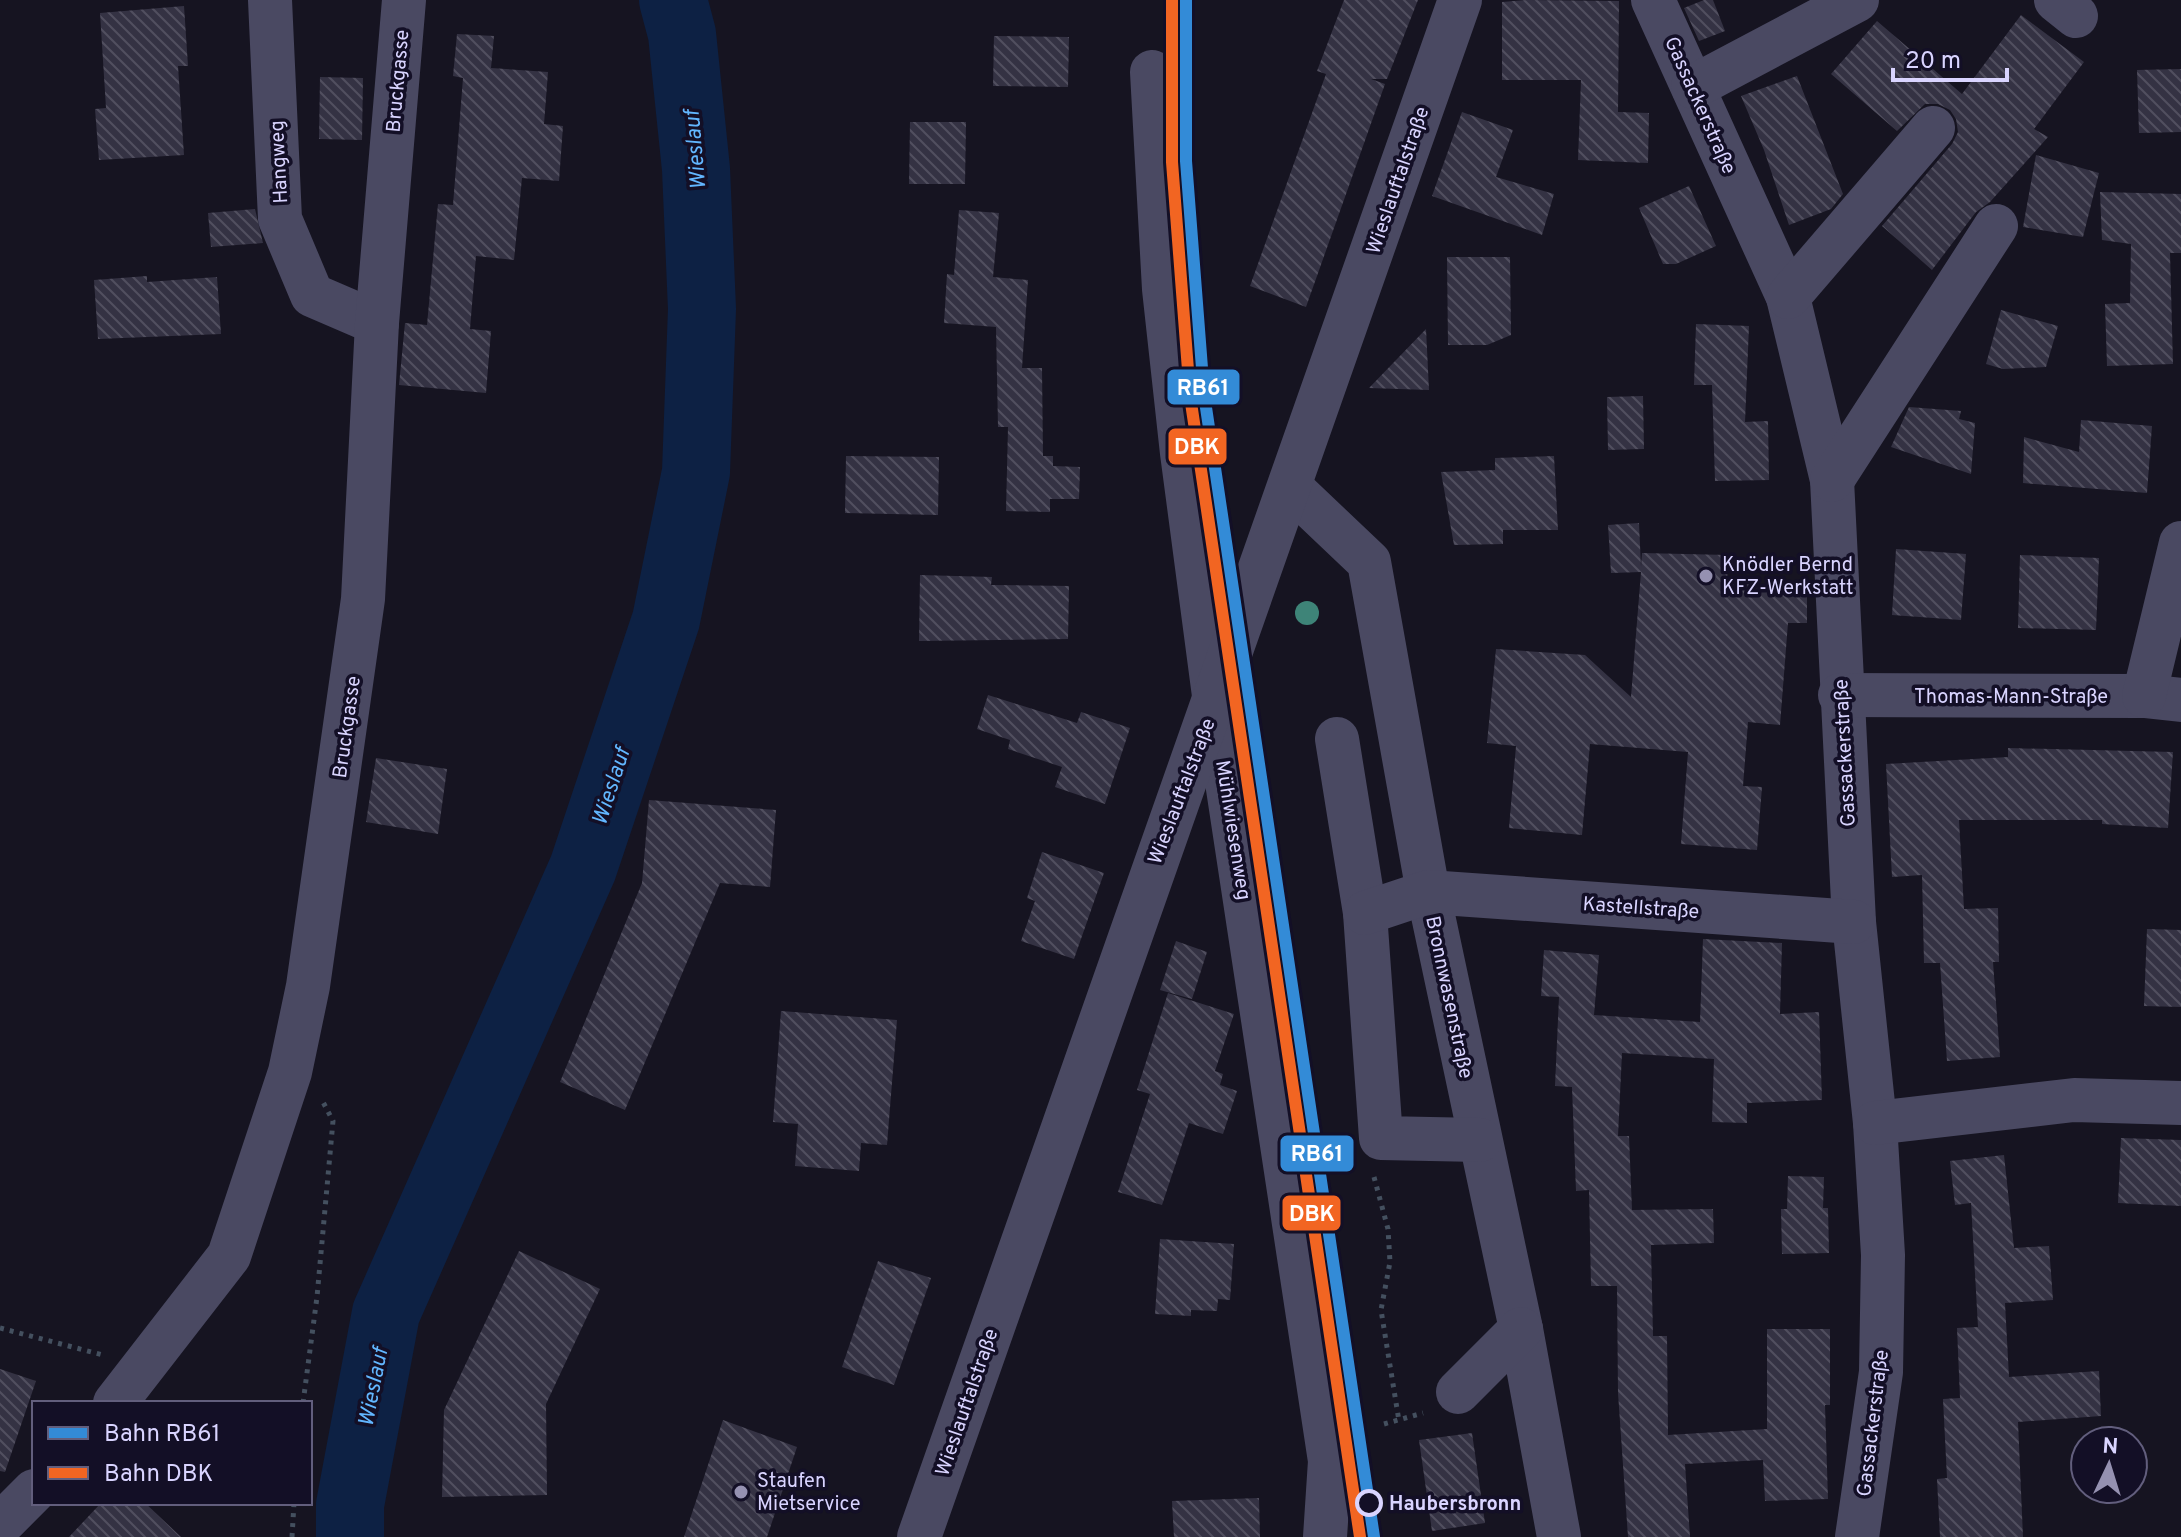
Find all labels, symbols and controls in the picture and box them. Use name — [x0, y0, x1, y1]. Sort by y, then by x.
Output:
street label: Bruckgasse — [382, 29, 416, 134]
scale bar — [1893, 32, 2007, 82]
street label: Gassackerstraße — [1657, 33, 1741, 179]
text: 20 m — [1905, 47, 1961, 77]
street label: Wieslauftalstraße — [1361, 103, 1436, 258]
water label: Wieslauf — [679, 106, 713, 191]
street label: Hangweg — [265, 120, 295, 204]
line badge: RB61 — [1166, 368, 1241, 406]
text: RB61 — [1177, 376, 1229, 403]
line badge: DBK — [1167, 427, 1228, 466]
text: DBK — [1174, 435, 1220, 462]
place label: Knödler Bernd KFZ-Werkstatt — [1722, 553, 1854, 602]
marker: Knödler Bernd KFZ-Werkstatt — [1697, 567, 1715, 585]
street label: Bruckgasse — [328, 674, 368, 780]
street label: Gassackerstraße — [1829, 678, 1863, 827]
street label: Thomas-Mann-Straße — [1914, 685, 2108, 711]
street label: Wieslauftalstraße — [1143, 715, 1223, 868]
water label: Wieslauf — [587, 742, 638, 829]
street label: Mühlwiesenweg — [1208, 758, 1256, 902]
street label: Kastellstraße — [1582, 892, 1700, 926]
street label: Bronnwasenstraße — [1418, 914, 1478, 1081]
line badge: RB61 — [1279, 1134, 1355, 1173]
text: RB61 — [1291, 1142, 1343, 1169]
line badge: DBK — [1281, 1194, 1342, 1232]
text: DBK — [1289, 1202, 1335, 1229]
street label: Wieslauftalstraße — [930, 1325, 1005, 1480]
water label: Wieslauf — [354, 1343, 396, 1429]
street label: Gassackerstraße — [1852, 1348, 1896, 1498]
legend — [32, 1401, 312, 1505]
text: Bahn RB61 — [104, 1420, 221, 1450]
north arrow — [2069, 1425, 2149, 1505]
text: N — [2101, 1434, 2119, 1462]
text: Bahn DBK — [104, 1460, 213, 1490]
place label: Staufen Mietservice — [757, 1469, 860, 1518]
marker: Staufen Mietservice — [732, 1483, 750, 1501]
marker: Haubersbronn — [1356, 1490, 1382, 1516]
place label: Haubersbronn — [1389, 1492, 1521, 1518]

